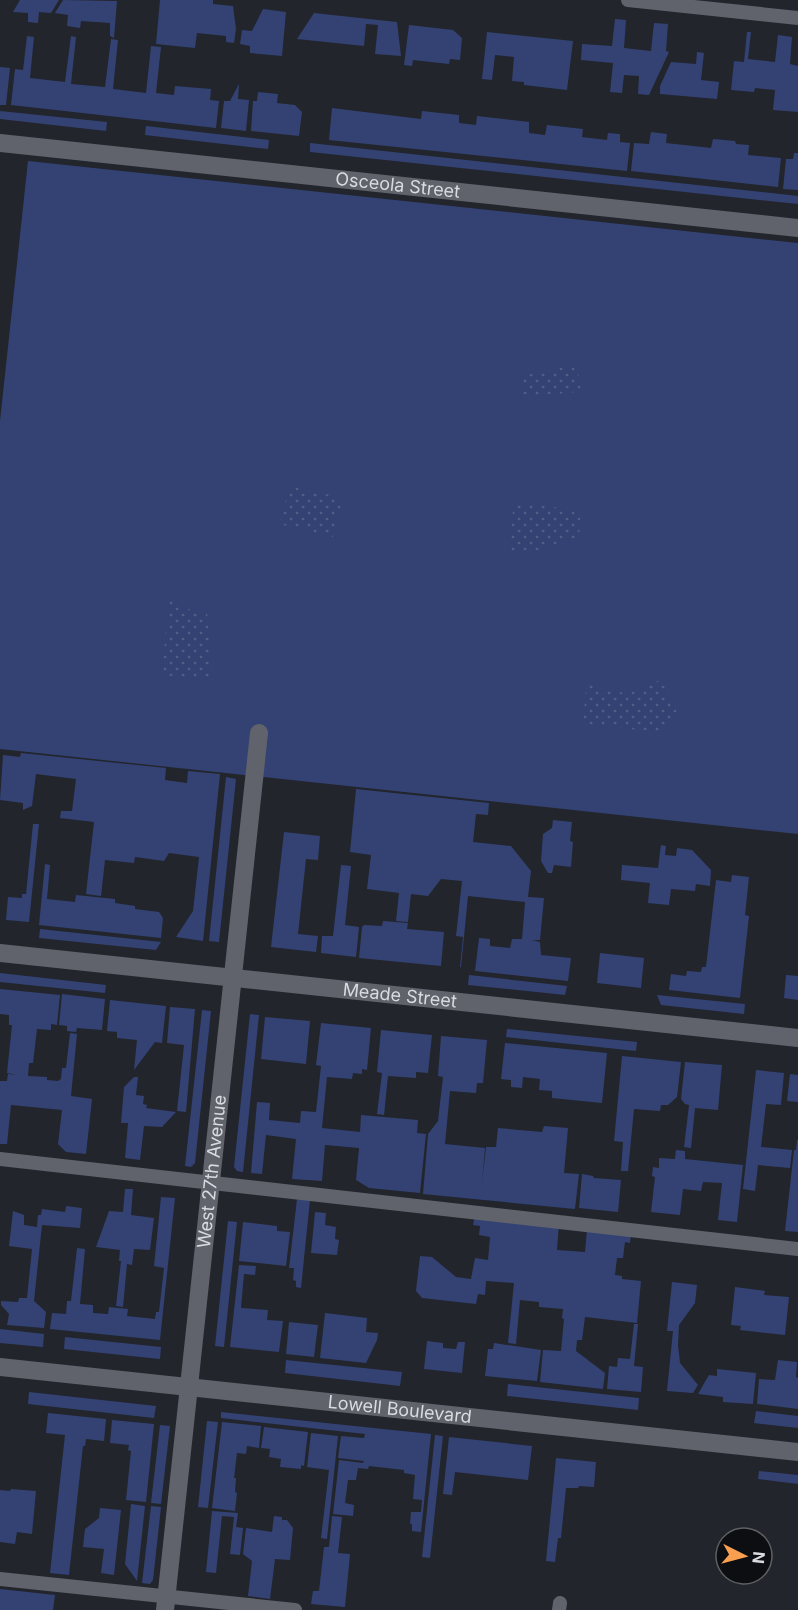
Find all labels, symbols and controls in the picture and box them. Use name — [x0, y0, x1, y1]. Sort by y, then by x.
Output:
street label: Osceola Street — [334, 168, 461, 202]
street label: Meade Street — [342, 979, 458, 1012]
street label: West 27th Avenue — [193, 1094, 230, 1249]
street label: Lowell Boulevard — [327, 1391, 473, 1427]
north arrow — [714, 1526, 774, 1586]
text: N — [748, 1550, 770, 1565]

